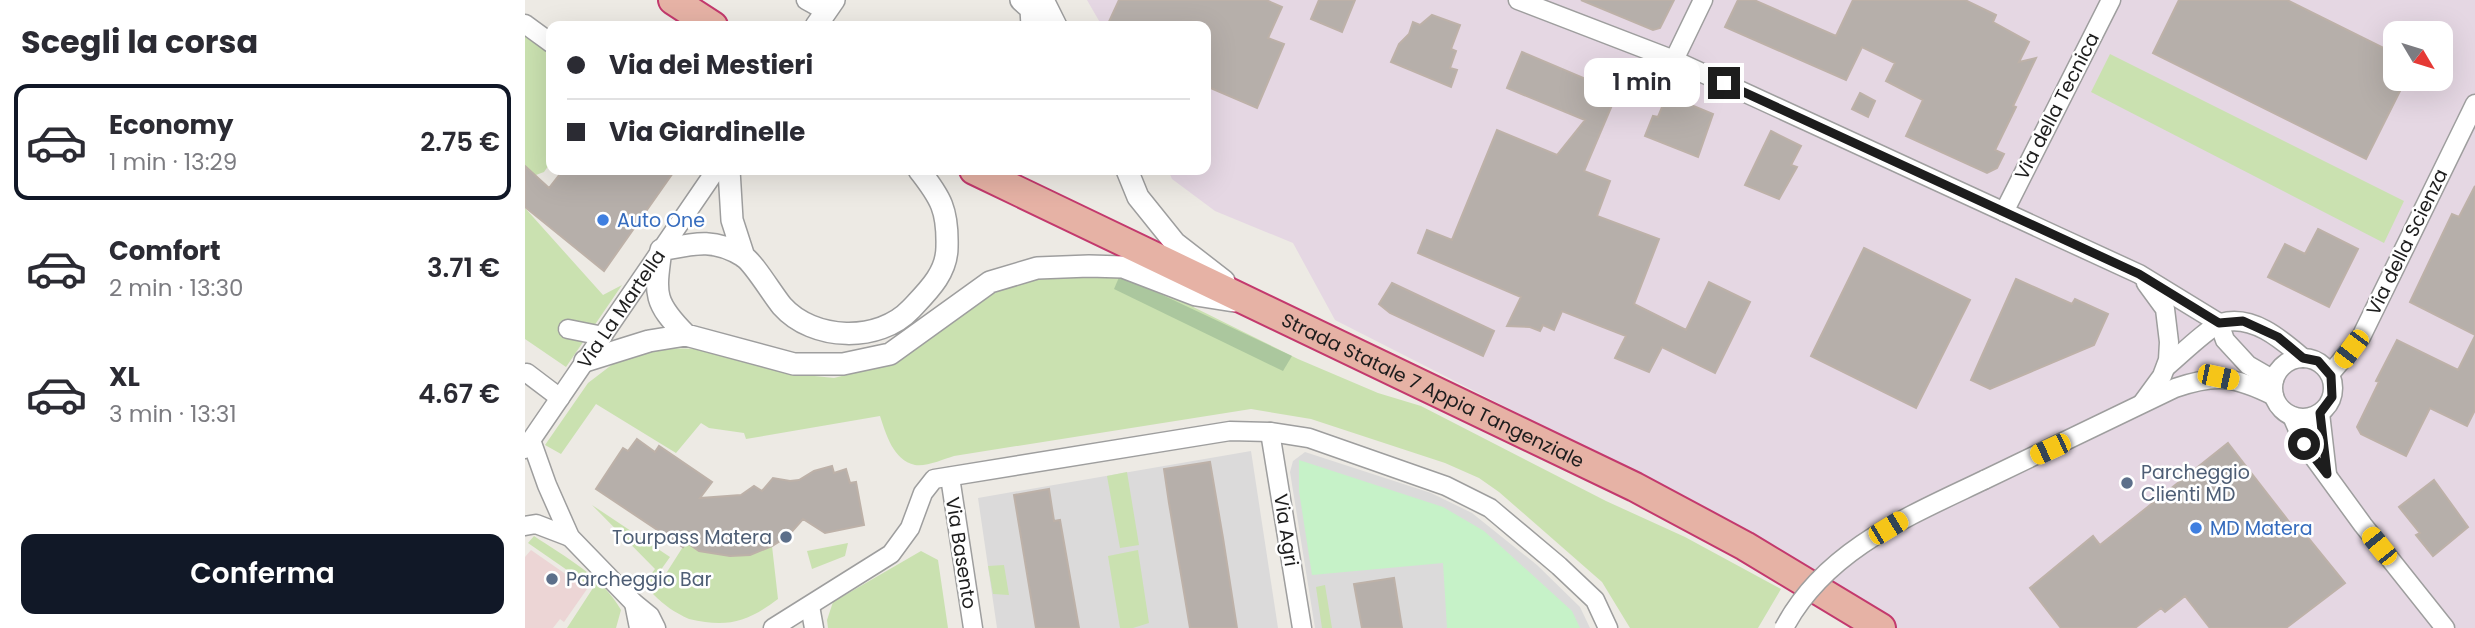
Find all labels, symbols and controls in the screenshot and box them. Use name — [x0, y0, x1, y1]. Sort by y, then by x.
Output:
text: Scegli la corsa — [21, 19, 258, 64]
north arrow — [2383, 21, 2453, 91]
map controls — [2383, 21, 2453, 91]
street label: Via della Tecnica — [2008, 28, 2106, 184]
text: Via dei Mestieri — [609, 47, 813, 83]
callout: 1 min — [1584, 58, 1699, 108]
text: 1 min — [1612, 66, 1672, 98]
route end — [1708, 67, 1740, 99]
text: Economy — [109, 107, 233, 143]
icon: car — [25, 111, 88, 174]
text: Via Giardinelle — [609, 114, 805, 150]
text: 2.75 € — [420, 124, 500, 160]
text: 1 min · 13:29 — [109, 146, 237, 178]
street label: Via della Scienza — [2360, 164, 2454, 320]
place label: Auto One — [617, 207, 705, 234]
marker: Auto One — [595, 212, 611, 228]
text: Comfort — [109, 233, 221, 269]
icon: car — [25, 237, 88, 300]
street label: Via La Martella — [571, 244, 671, 374]
text: 3.71 € — [427, 250, 500, 286]
text: 2 min · 13:30 — [109, 272, 243, 304]
street label: Strada Statale 7 Appia Tangenziale — [1277, 306, 1589, 474]
car — [2330, 326, 2373, 372]
text: XL — [109, 359, 140, 395]
car — [2196, 362, 2241, 392]
icon: car — [25, 363, 88, 426]
text: 4.67 € — [418, 376, 500, 412]
text: 3 min · 13:31 — [109, 398, 237, 430]
route start — [2288, 428, 2320, 460]
car — [2027, 431, 2074, 467]
place label: Parcheggio Clienti MD — [2141, 459, 2250, 508]
marker: Parcheggio Clienti MD — [2119, 475, 2135, 491]
street label: Via Agri — [1267, 492, 1305, 568]
street label: Via Basento — [939, 495, 983, 611]
car — [1865, 508, 1912, 548]
place label: MD Matera — [2210, 515, 2313, 542]
marker: MD Matera — [2188, 520, 2204, 536]
car — [2358, 523, 2401, 569]
place label: Tourpass Matera — [612, 524, 772, 551]
marker: Tourpass Matera — [778, 529, 794, 545]
button: Conferma — [21, 534, 504, 614]
place label: Parcheggio Bar — [566, 566, 712, 593]
marker: Parcheggio Bar — [544, 571, 560, 587]

